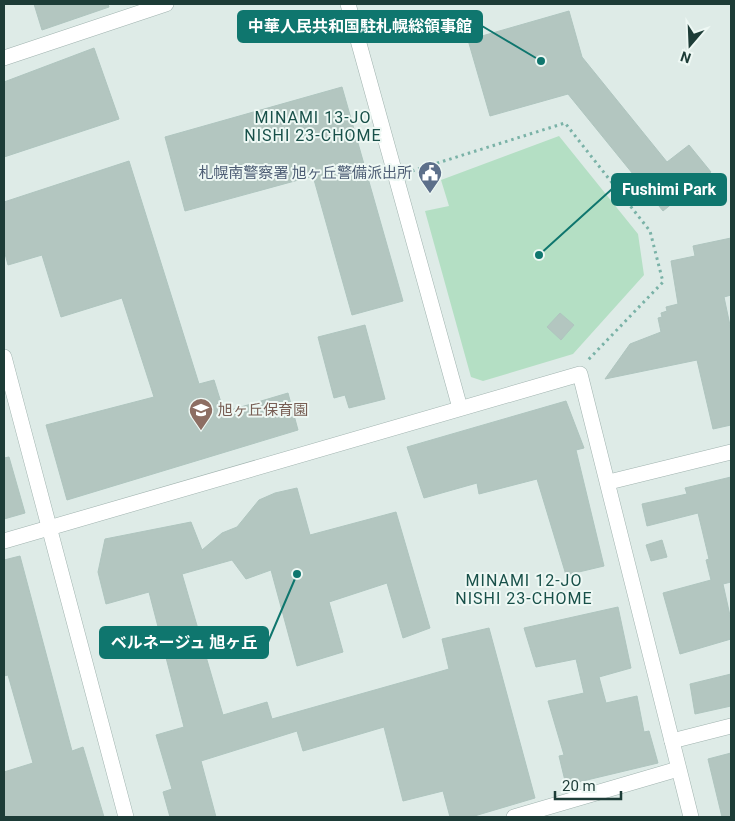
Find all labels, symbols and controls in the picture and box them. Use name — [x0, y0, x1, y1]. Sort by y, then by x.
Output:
callout: 中華人民共和国駐札幌総領事館 — [238, 11, 482, 42]
text: 中華人民共和国駐札幌総領事館 — [248, 17, 472, 36]
north arrow — [665, 20, 715, 70]
text: N — [678, 48, 693, 66]
district label: MINAMI 13-JO NISHI 23-CHOME — [244, 108, 382, 145]
public building icon: 札幌南警察署 旭ヶ丘警備派出所 — [417, 160, 443, 194]
place label: 札幌南警察署 旭ヶ丘警備派出所 — [198, 164, 412, 182]
callout: Fushimi Park — [612, 174, 726, 205]
text: Fushimi Park — [622, 180, 717, 199]
school or university icon: 旭ヶ丘保育園 — [188, 397, 214, 431]
place label: 旭ヶ丘保育園 — [218, 401, 308, 419]
district label: MINAMI 12-JO NISHI 23-CHOME — [455, 571, 593, 608]
callout: ベルネージュ 旭ヶ丘 — [100, 627, 268, 658]
text: ベルネージュ 旭ヶ丘 — [111, 633, 257, 652]
scale bar — [555, 768, 621, 800]
text: 20 m — [562, 777, 596, 795]

